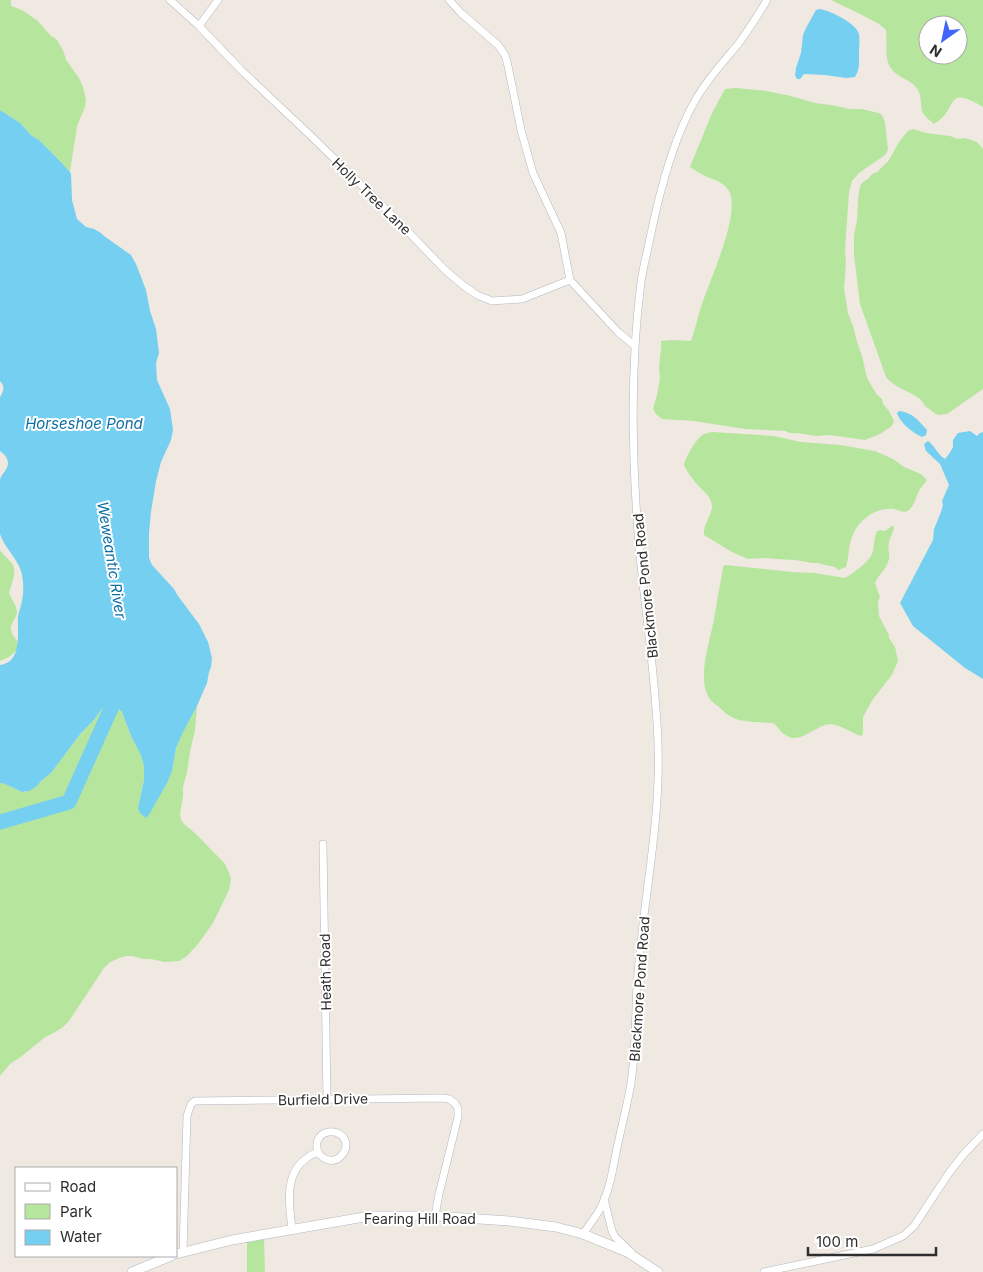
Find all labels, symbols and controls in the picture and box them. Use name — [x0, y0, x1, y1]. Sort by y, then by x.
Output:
north arrow — [918, 15, 968, 65]
text: N — [927, 41, 945, 61]
street label: Holly Tree Lane — [329, 154, 415, 238]
water label: Horseshoe Pond — [25, 414, 144, 433]
water label: Weweantic River — [93, 500, 131, 620]
street label: Blackmore Pond Road — [629, 513, 661, 659]
street label: Blackmore Pond Road — [625, 916, 653, 1062]
street label: Heath Road — [316, 933, 334, 1011]
street label: Burfield Drive — [278, 1090, 368, 1108]
legend — [15, 1167, 178, 1257]
text: Road — [60, 1177, 96, 1196]
text: Park — [60, 1202, 93, 1221]
street label: Fearing Hill Road — [364, 1210, 476, 1227]
scale bar — [808, 1224, 936, 1256]
text: Water — [60, 1227, 102, 1246]
text: 100 m — [816, 1232, 858, 1251]

